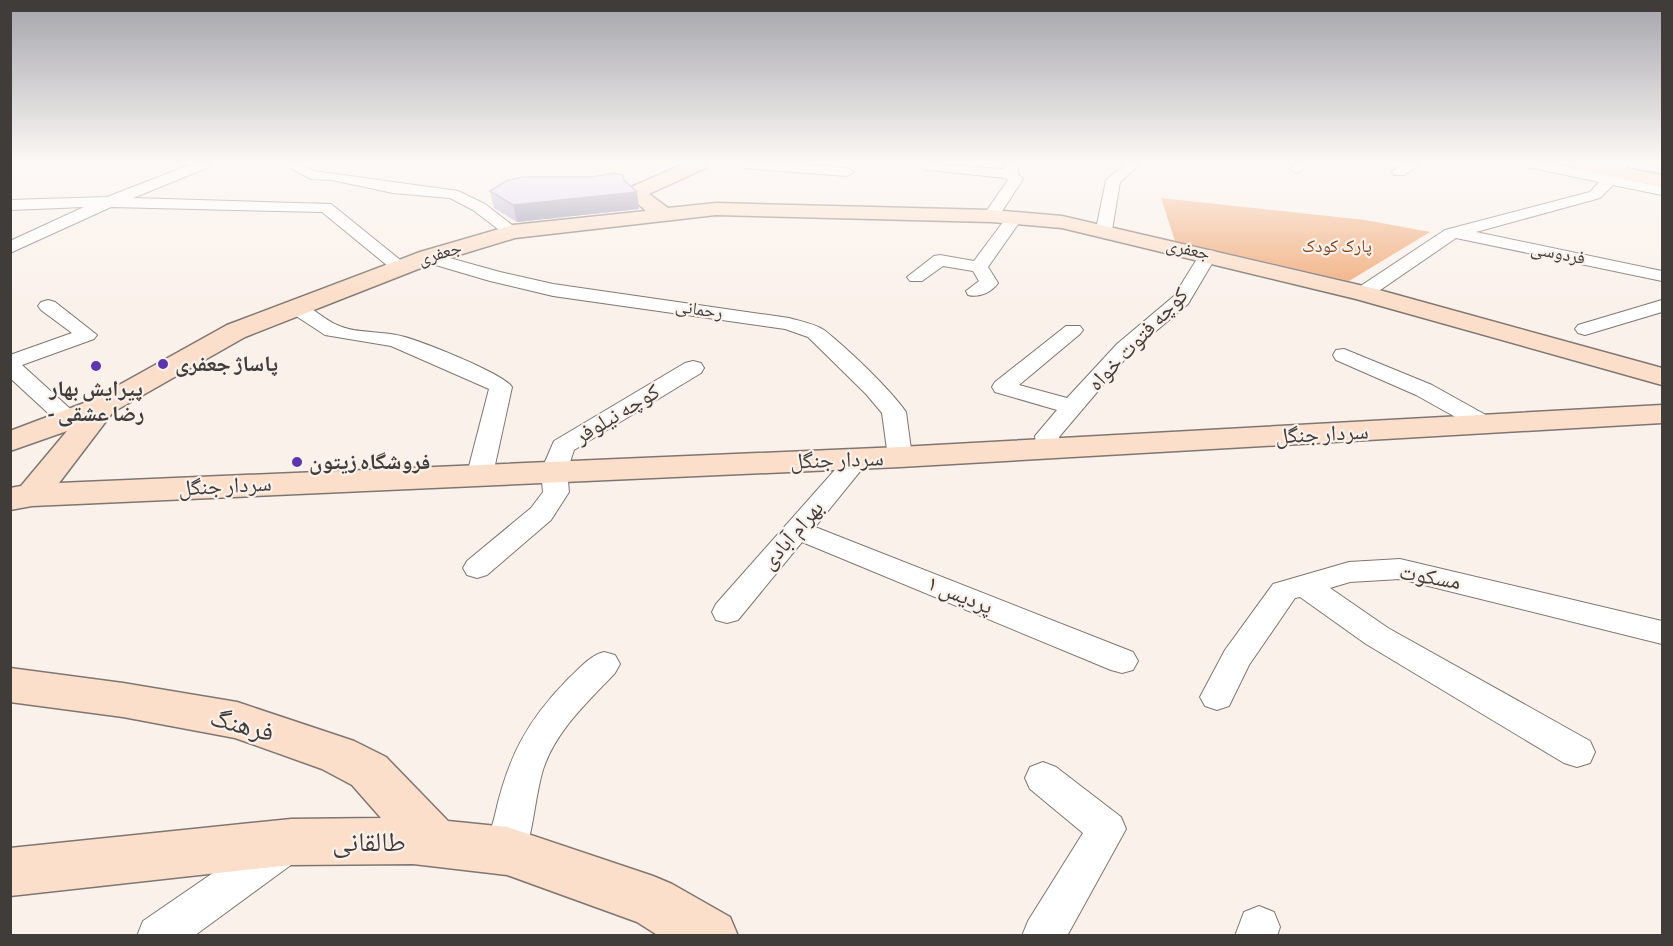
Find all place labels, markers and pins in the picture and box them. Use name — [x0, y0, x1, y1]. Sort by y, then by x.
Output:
place label: پاساژ جعفری — [175, 353, 278, 377]
marker: پاساژ جعفری — [156, 357, 170, 371]
marker: پیرایش بهار - رضا عشقی — [89, 359, 103, 373]
place label: پیرایش بهار - رضا عشقی — [48, 378, 144, 427]
place label: فروشگاه زیتون — [309, 451, 431, 475]
marker: فروشگاه زیتون — [290, 455, 304, 469]

